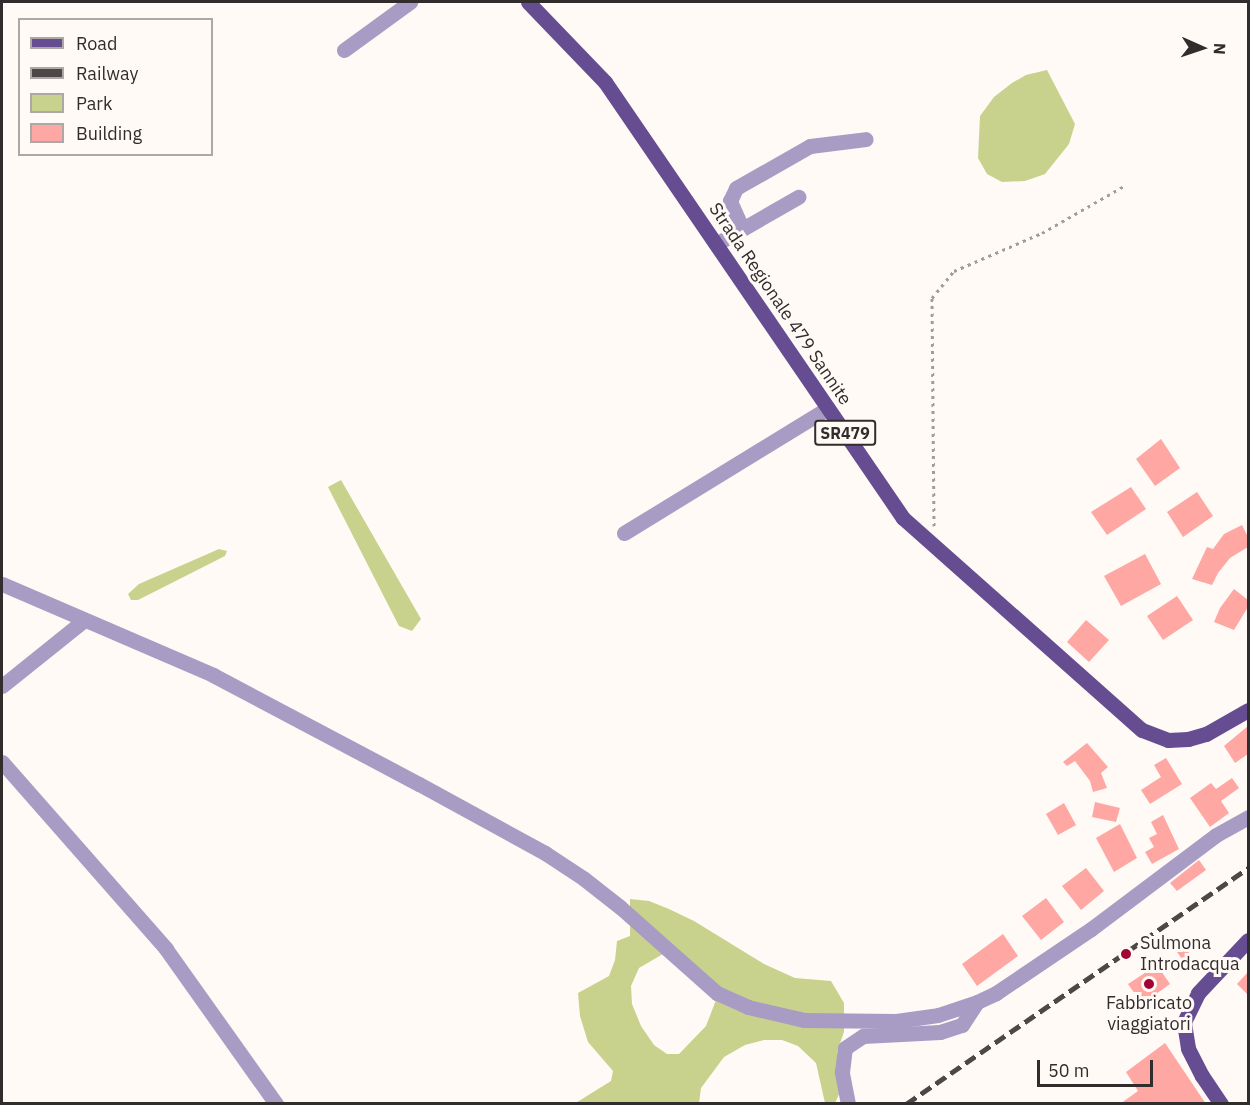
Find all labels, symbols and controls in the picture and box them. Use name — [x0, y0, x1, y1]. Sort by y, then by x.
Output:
legend — [18, 18, 213, 156]
north arrow — [1172, 18, 1232, 78]
text: Road — [76, 32, 117, 55]
text: N — [1210, 43, 1230, 55]
text: Railway — [76, 62, 138, 85]
text: Park — [76, 92, 112, 115]
text: Building — [76, 122, 142, 145]
street label: Strada Regionale 479 Sannite — [704, 199, 856, 409]
road number: SR479 — [814, 420, 876, 446]
place label: Sulmona Introdacqua — [1140, 933, 1240, 976]
marker: Sulmona Introdacqua — [1117, 945, 1135, 963]
marker: Fabbricato viaggiatori — [1142, 977, 1156, 991]
place label: Fabbricato viaggiatori — [1106, 993, 1192, 1036]
scale bar — [1040, 1048, 1156, 1086]
text: 50 m — [1048, 1059, 1090, 1082]

